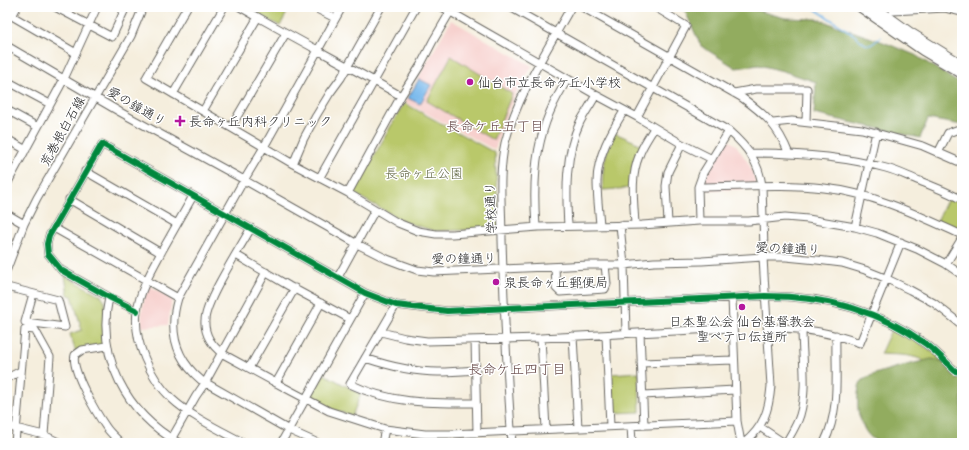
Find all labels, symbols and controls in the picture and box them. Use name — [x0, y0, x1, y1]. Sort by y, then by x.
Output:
place label: 仙台市立長命ケ丘小学校 — [478, 73, 621, 91]
marker: 仙台市立長命ケ丘小学校 — [465, 77, 475, 87]
street label: 愛の鐘通り — [104, 82, 170, 130]
street label: 荒巻根白石線 — [35, 92, 89, 169]
place label: 長命ヶ丘内科クリニック — [189, 112, 332, 130]
marker: 長命ヶ丘内科クリニック — [174, 115, 186, 127]
district label: 長命ケ丘五丁目 — [446, 116, 544, 135]
park label: 長命ヶ丘公園 — [385, 164, 463, 182]
street label: 学校通り — [480, 182, 500, 234]
street label: 愛の鐘通り — [755, 238, 821, 258]
street label: 愛の鐘通り — [431, 248, 497, 268]
place label: 泉長命ヶ丘郵便局 — [504, 273, 608, 291]
marker: 泉長命ヶ丘郵便局 — [491, 277, 501, 287]
marker: 日本聖公会 仙台基督教会 聖ペテロ伝道所 — [737, 302, 747, 312]
place label: 日本聖公会 仙台基督教会 聖ペテロ伝道所 — [669, 312, 815, 345]
district label: 長命ケ丘四丁目 — [468, 359, 566, 378]

